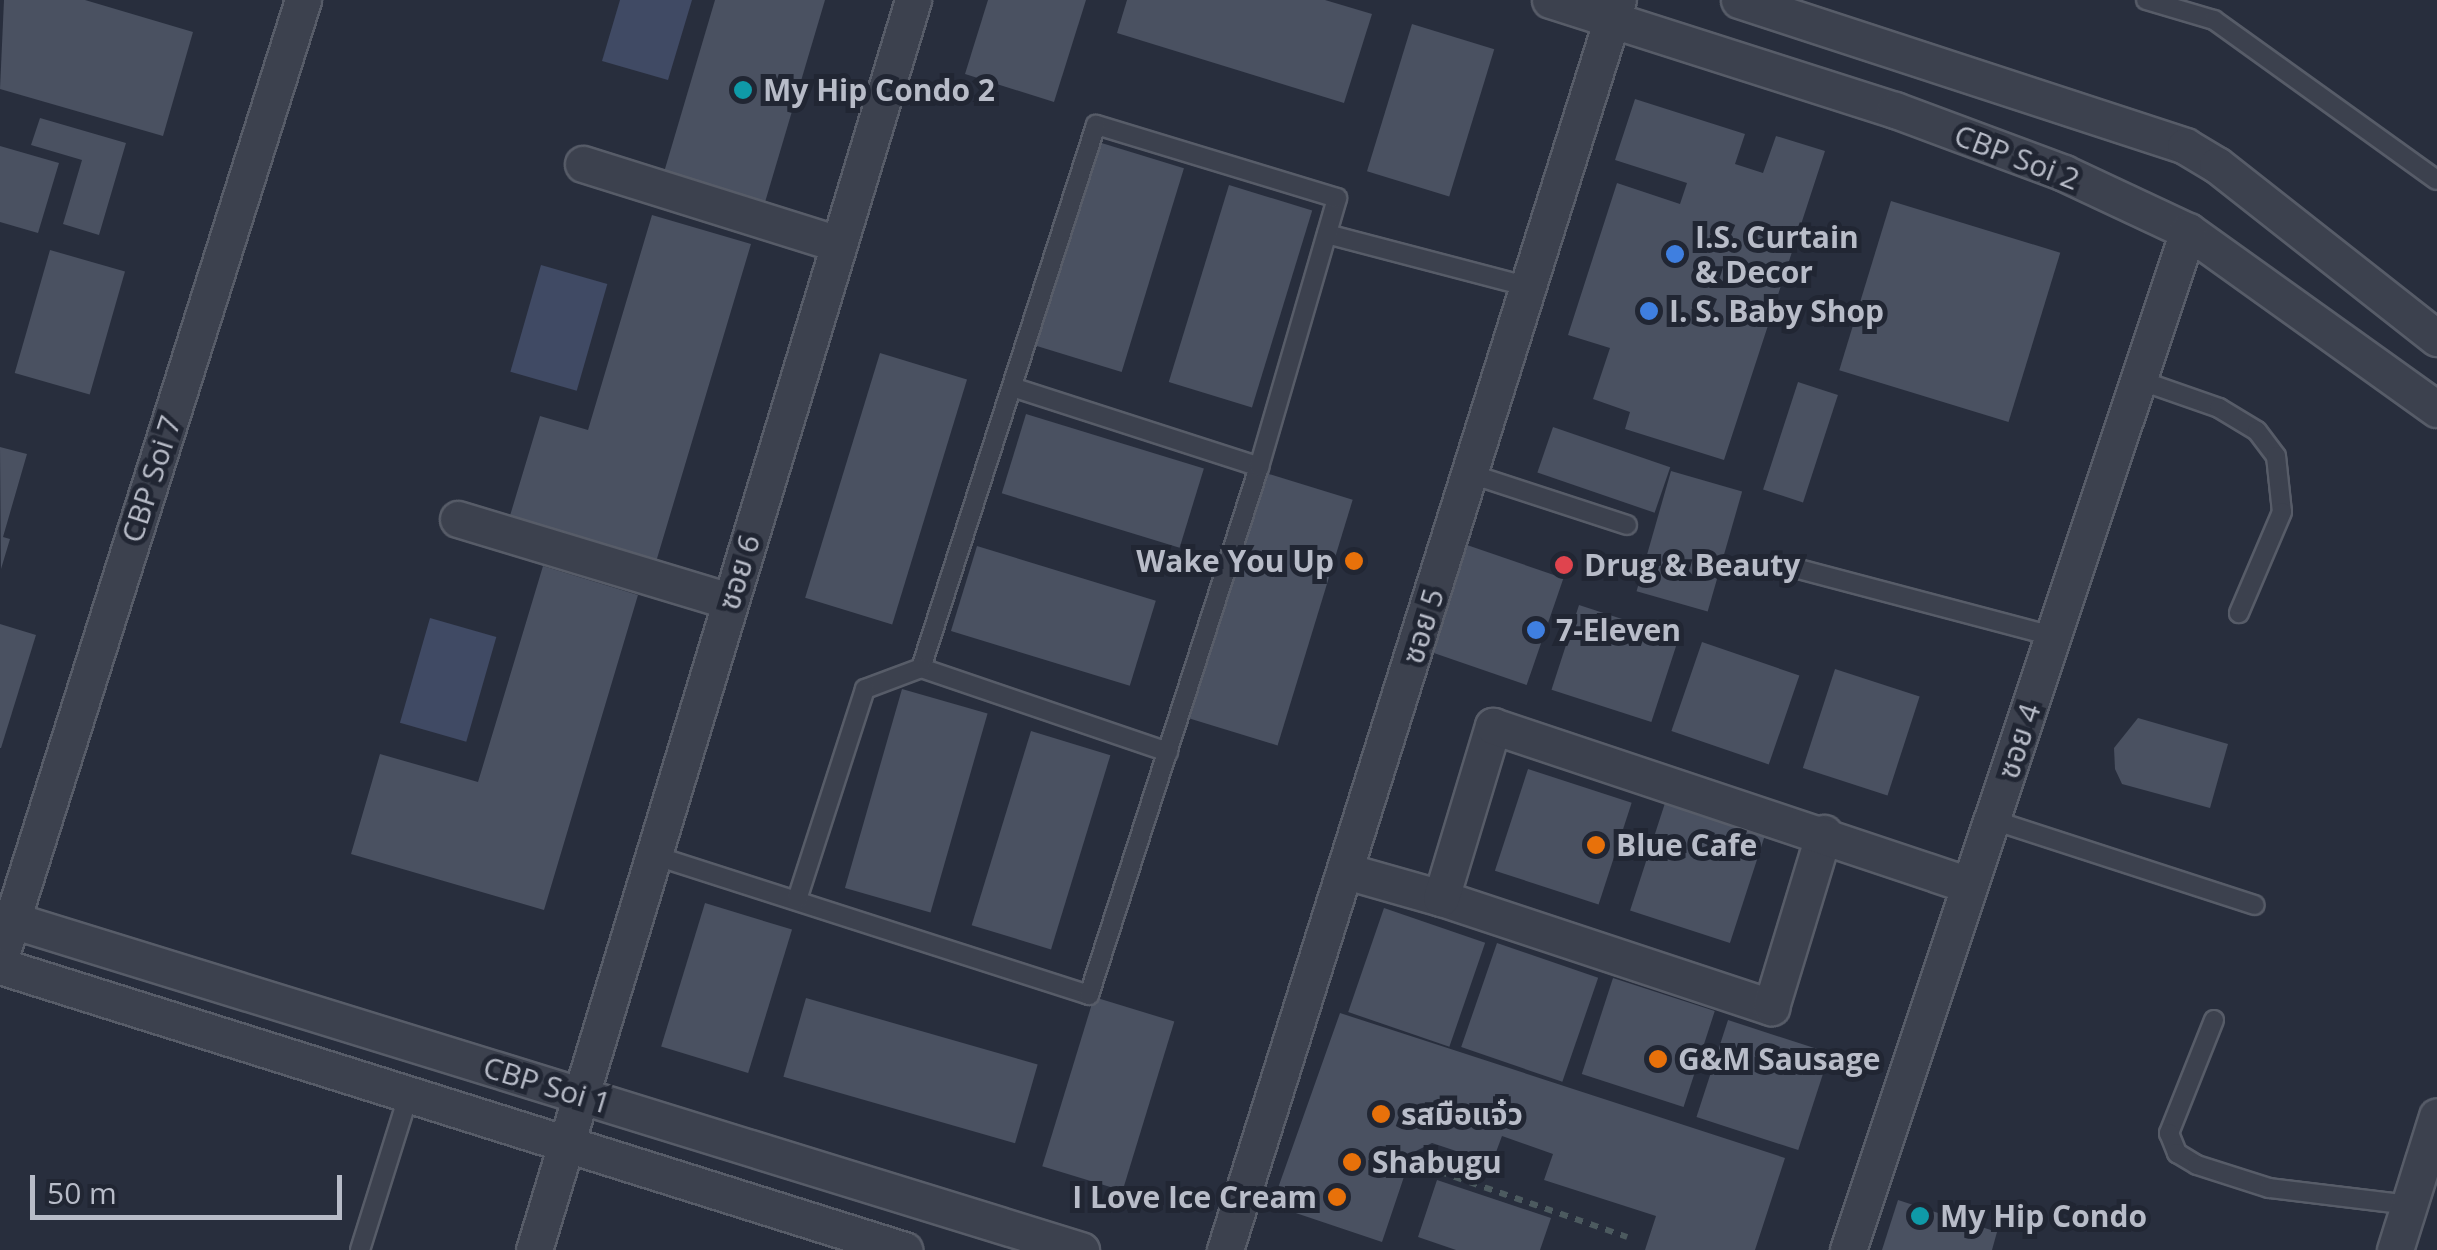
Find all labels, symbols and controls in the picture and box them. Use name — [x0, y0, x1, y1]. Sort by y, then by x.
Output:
place label: My Hip Condo 2 — [763, 72, 995, 108]
marker: My Hip Condo 2 — [732, 79, 754, 101]
street label: CBP Soi 2 — [1949, 117, 2085, 197]
place label: I.S. Curtain & Decor — [1695, 219, 1859, 290]
marker: I.S. Curtain & Decor — [1664, 243, 1686, 265]
place label: I. S. Baby Shop — [1669, 293, 1884, 329]
marker: I. S. Baby Shop — [1638, 300, 1660, 322]
street label: CBP Soi 7 — [114, 411, 188, 547]
street label: ซอย 6 — [711, 530, 767, 614]
place label: Wake You Up — [1136, 543, 1334, 579]
place label: Drug & Beauty — [1584, 547, 1800, 583]
marker: Wake You Up — [1343, 550, 1365, 572]
marker: Drug & Beauty — [1553, 554, 1575, 576]
street label: ซอย 5 — [1395, 584, 1451, 668]
place label: 7-Eleven — [1556, 612, 1681, 648]
marker: 7-Eleven — [1525, 619, 1547, 641]
street label: ซอย 4 — [1990, 699, 2048, 783]
place label: Blue Cafe — [1616, 827, 1757, 863]
marker: Blue Cafe — [1585, 834, 1607, 856]
place label: G&M Sausage — [1678, 1041, 1880, 1077]
marker: G&M Sausage — [1647, 1048, 1669, 1070]
street label: CBP Soi 1 — [479, 1049, 615, 1121]
place label: รสมือแจ๋ว — [1401, 1096, 1523, 1132]
marker: รสมือแจ๋ว — [1370, 1103, 1392, 1125]
place label: Shabugu — [1372, 1144, 1502, 1180]
marker: Shabugu — [1341, 1151, 1363, 1173]
scale bar — [35, 1155, 348, 1217]
text: 50 m — [47, 1172, 117, 1213]
place label: I Love Ice Cream — [1072, 1179, 1317, 1215]
marker: I Love Ice Cream — [1326, 1186, 1348, 1208]
place label: My Hip Condo — [1940, 1198, 2147, 1234]
marker: My Hip Condo — [1909, 1205, 1931, 1227]

